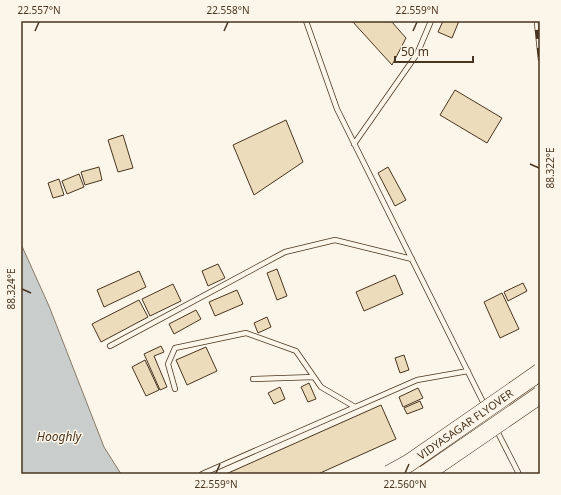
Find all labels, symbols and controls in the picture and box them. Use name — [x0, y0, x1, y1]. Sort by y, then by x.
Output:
text: 22.557°N — [17, 3, 61, 17]
text: 22.558°N — [206, 3, 250, 17]
text: 22.559°N — [395, 3, 439, 17]
scale bar — [395, 38, 473, 64]
text: 50 m — [401, 43, 429, 60]
text: 88.322°E — [543, 147, 557, 189]
text: 88.324°E — [4, 268, 18, 310]
street label: VIDYASAGAR FLYOVER — [414, 385, 516, 463]
water label: Hooghly — [37, 428, 83, 445]
text: 22.559°N — [194, 477, 238, 491]
text: 22.560°N — [383, 477, 427, 491]

